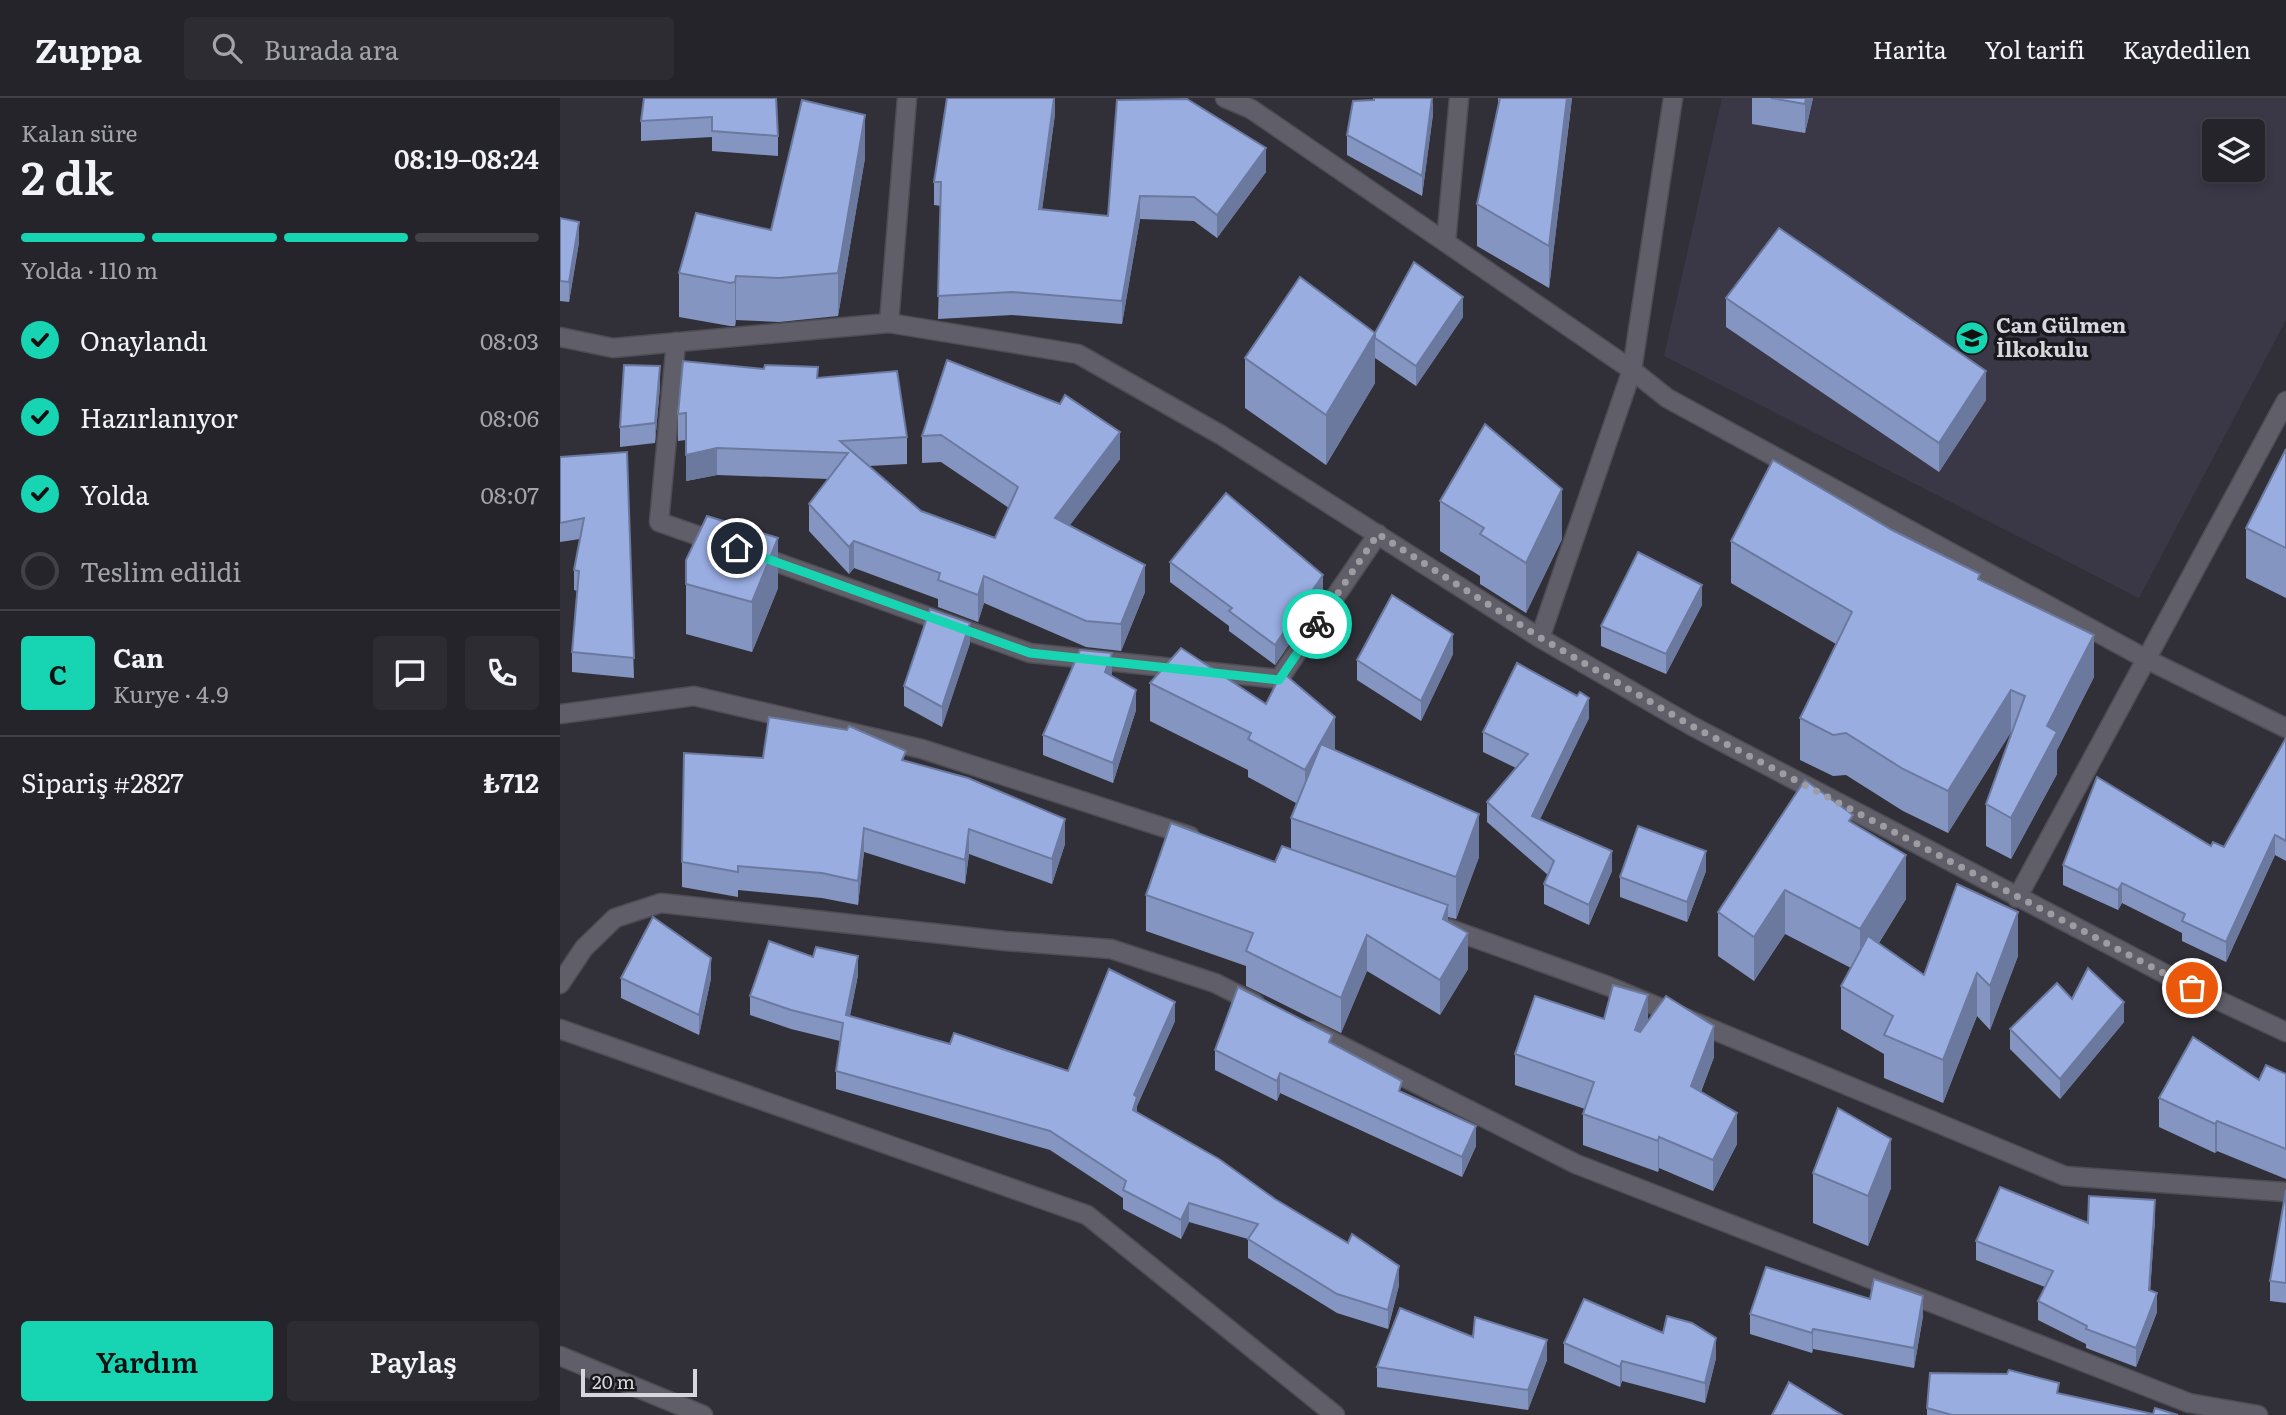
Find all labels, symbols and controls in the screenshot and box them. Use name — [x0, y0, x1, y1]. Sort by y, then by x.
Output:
search box — [184, 17, 674, 80]
text: Zuppa — [35, 24, 142, 73]
icon: search — [208, 29, 246, 67]
text: Burada ara — [264, 29, 399, 68]
text: Harita — [1873, 31, 1947, 66]
text: Yol tarifi — [1985, 31, 2085, 66]
text: Kaydedilen — [2123, 31, 2251, 66]
text: Kalan süre — [21, 115, 138, 149]
map controls — [2202, 119, 2265, 182]
button: layers — [2202, 119, 2265, 182]
text: 08:19–08:24 — [394, 138, 539, 177]
text: 2 dk — [21, 141, 113, 209]
text: Yolda · 110 m — [21, 252, 158, 286]
place label: Can Gülmen İlkokulu — [1996, 308, 2127, 363]
school or university icon: Can Gülmen İlkokulu — [1953, 319, 1991, 357]
text: Onaylandı — [80, 320, 208, 359]
icon: check — [21, 321, 59, 359]
text: 08:03 — [480, 323, 539, 357]
text: Hazırlanıyor — [80, 397, 238, 436]
icon: check — [21, 398, 59, 436]
text: 08:06 — [480, 400, 539, 434]
text: Yolda — [80, 474, 149, 513]
icon: check — [21, 475, 59, 513]
text: 08:07 — [480, 477, 539, 511]
pin — [707, 518, 767, 578]
icon: home — [718, 529, 756, 567]
text: Teslim edildi — [80, 551, 241, 590]
courier — [1282, 589, 1352, 659]
icon: bike — [1298, 605, 1336, 643]
button: chat — [373, 636, 447, 710]
button: phone — [465, 636, 539, 710]
text: Can — [113, 637, 164, 676]
text: C — [49, 654, 67, 693]
text: Kurye · 4.9 — [113, 676, 229, 710]
text: Sipariş #2827 — [21, 762, 184, 801]
text: ₺712 — [483, 762, 539, 801]
pin — [2162, 958, 2222, 1018]
icon: bag — [2173, 969, 2211, 1007]
button: Yardım — [21, 1321, 273, 1401]
button: Paylaş — [287, 1321, 539, 1401]
scale bar — [581, 1366, 696, 1398]
text: 20 m — [592, 1367, 635, 1395]

